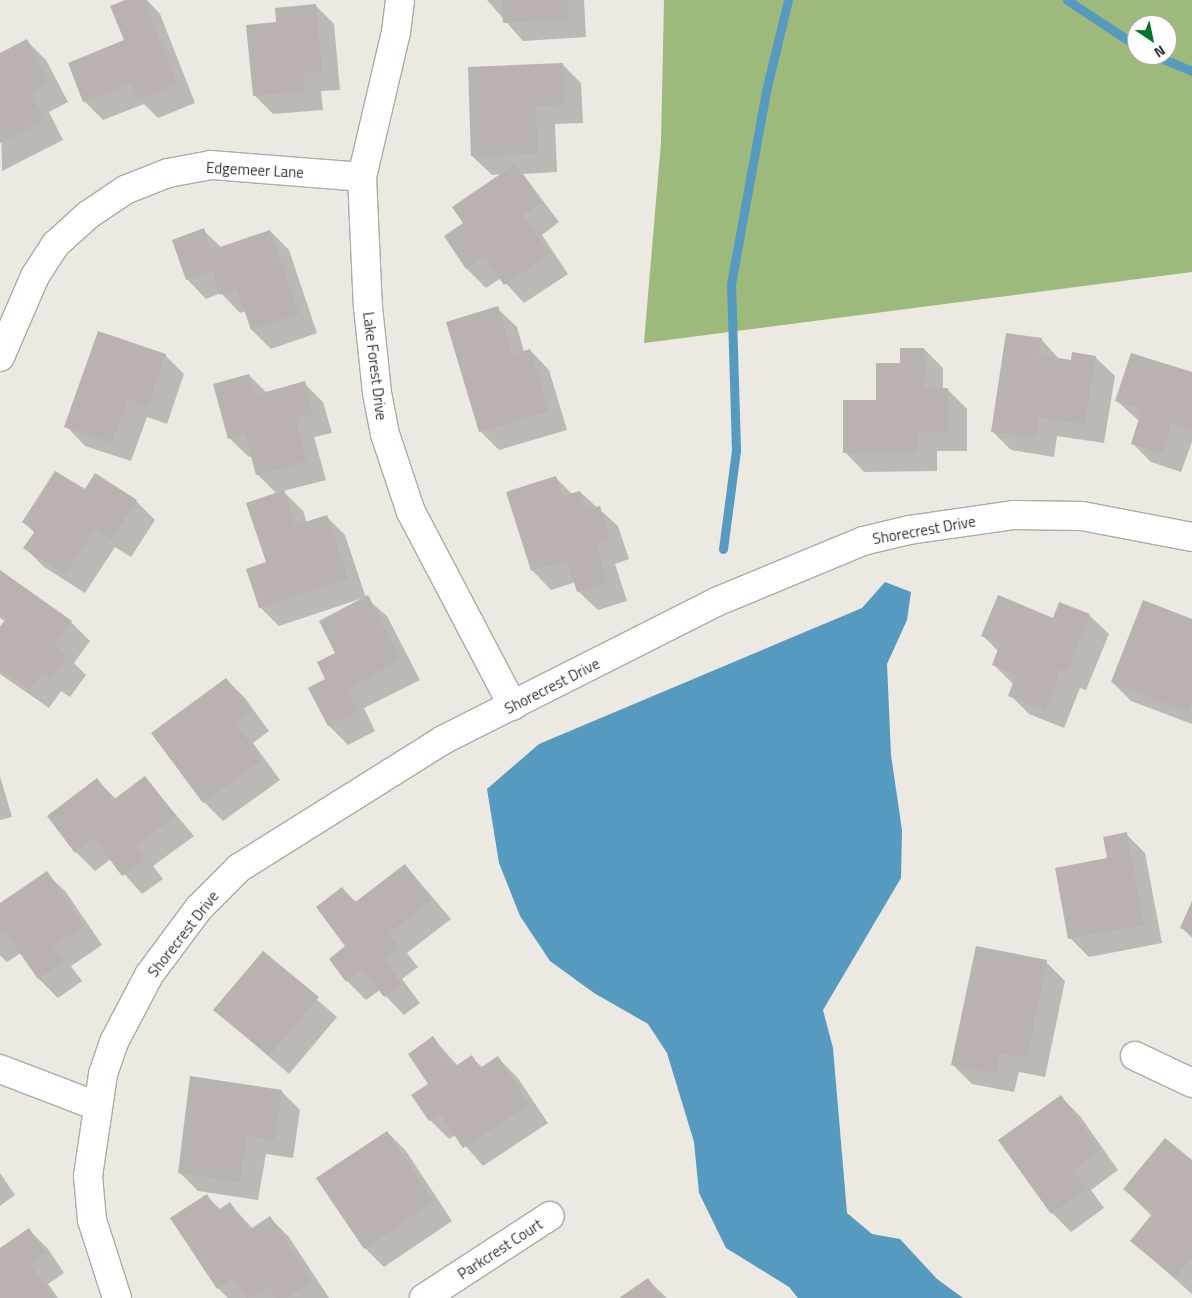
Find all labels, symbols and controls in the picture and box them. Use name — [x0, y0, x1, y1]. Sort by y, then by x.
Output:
north arrow — [1127, 15, 1177, 65]
text: N — [1150, 41, 1170, 63]
street label: Edgemeer Lane — [206, 158, 304, 182]
street label: Lake Forest Drive — [359, 311, 391, 421]
street label: Shorecrest Drive — [871, 512, 977, 548]
street label: Shorecrest Drive — [501, 654, 603, 718]
street label: Shorecrest Drive — [144, 887, 222, 981]
street label: Parkcrest Court — [454, 1215, 546, 1283]

